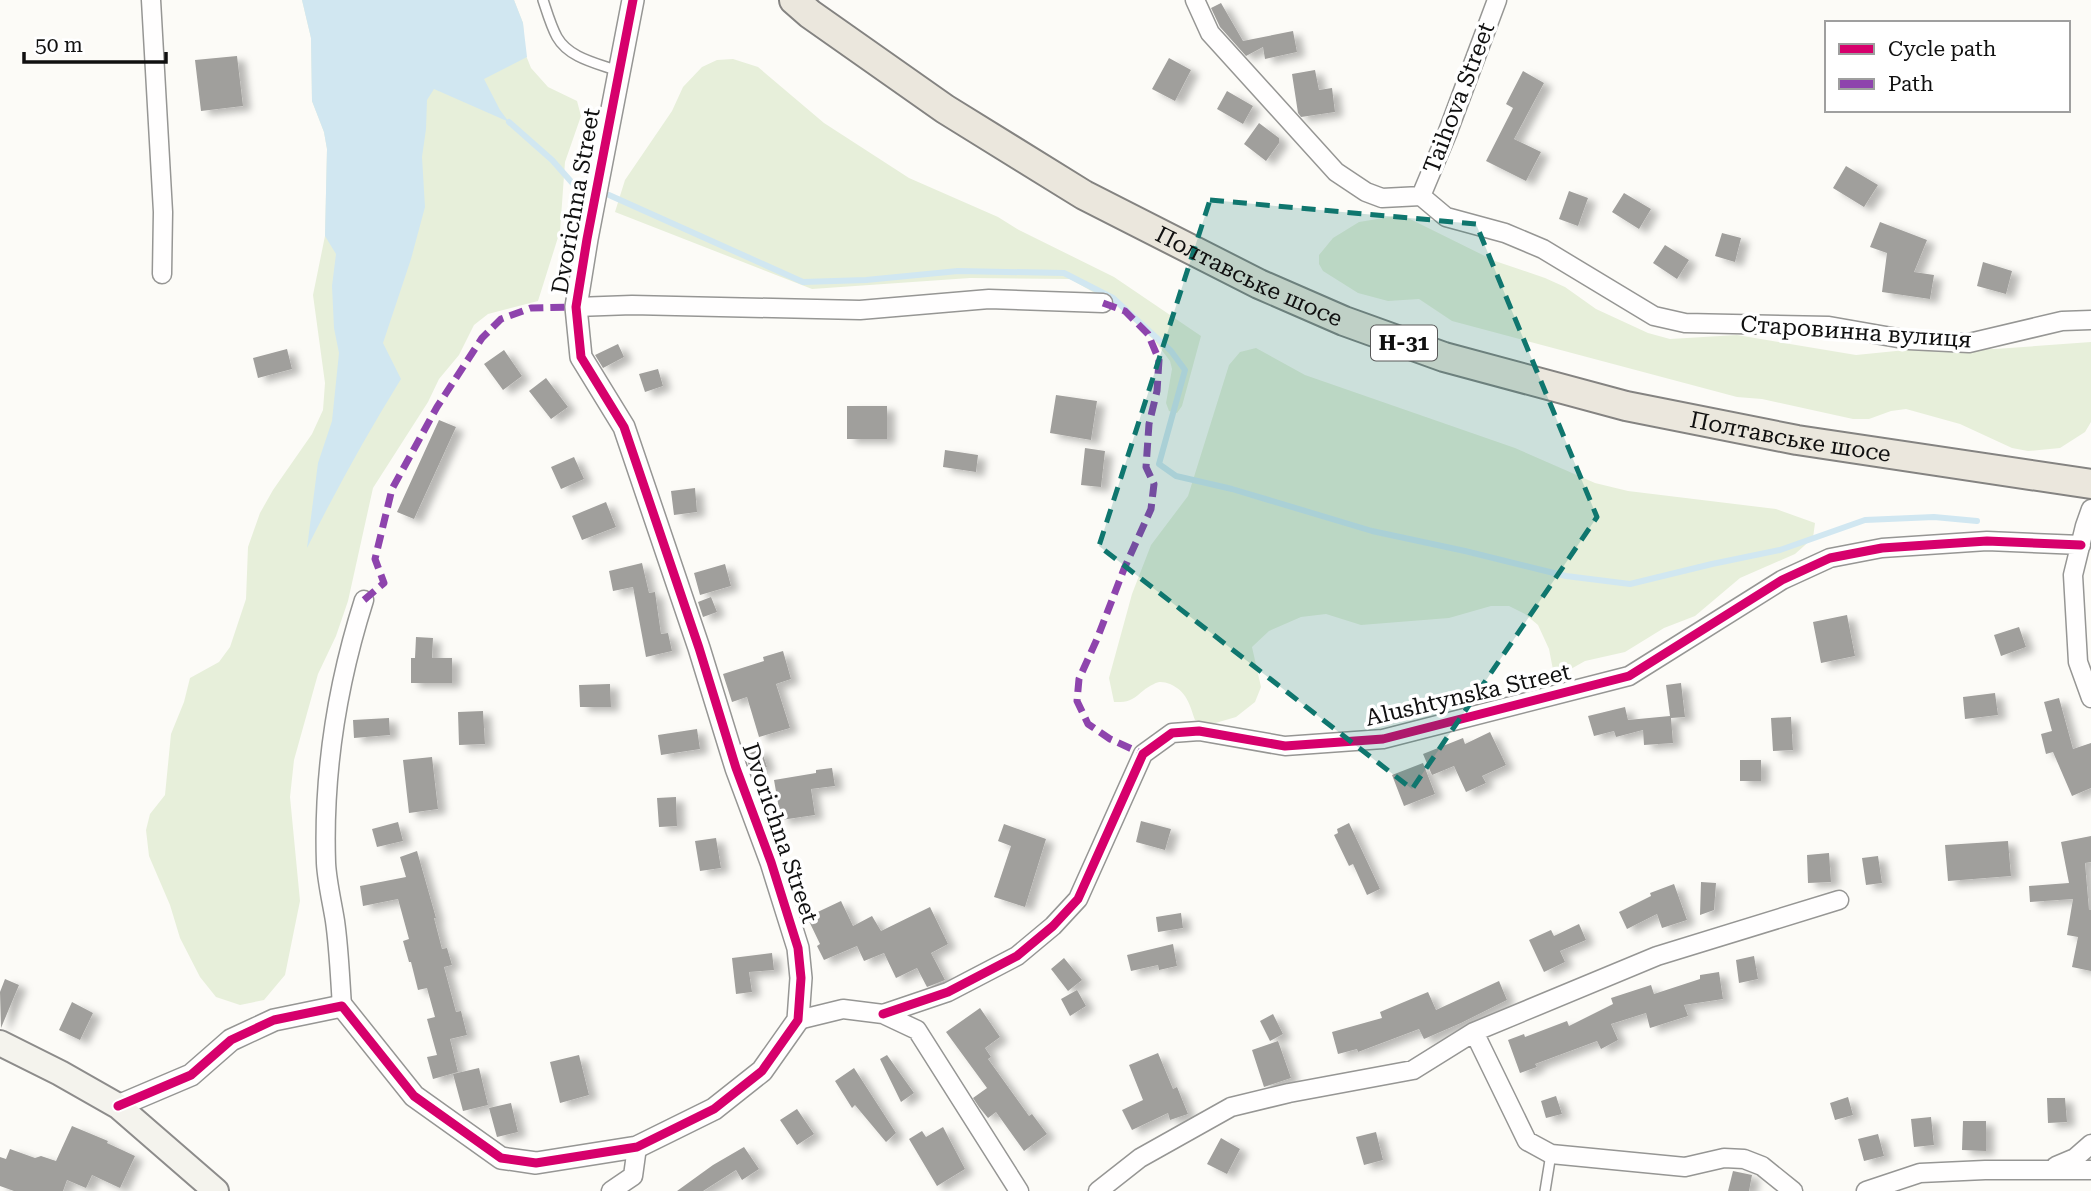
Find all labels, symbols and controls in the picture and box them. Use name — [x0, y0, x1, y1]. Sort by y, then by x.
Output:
street label: Taihova Street — [1418, 18, 1500, 177]
scale bar — [24, 21, 166, 65]
legend — [1825, 21, 2070, 112]
text: 50 m — [35, 33, 83, 57]
text: Cycle path — [1888, 37, 1997, 61]
text: Path — [1888, 72, 1934, 96]
street label: Dvorichna Street — [546, 105, 606, 296]
street label: Полтавське шосе — [1151, 220, 1347, 332]
street label: Старовинна вулиця — [1740, 310, 1972, 354]
road number: Н-31 — [1371, 326, 1437, 360]
street label: Полтавське шосе — [1688, 406, 1893, 467]
street label: Alushtynska Street — [1363, 658, 1574, 732]
street label: Dvorichna Street — [737, 740, 824, 927]

